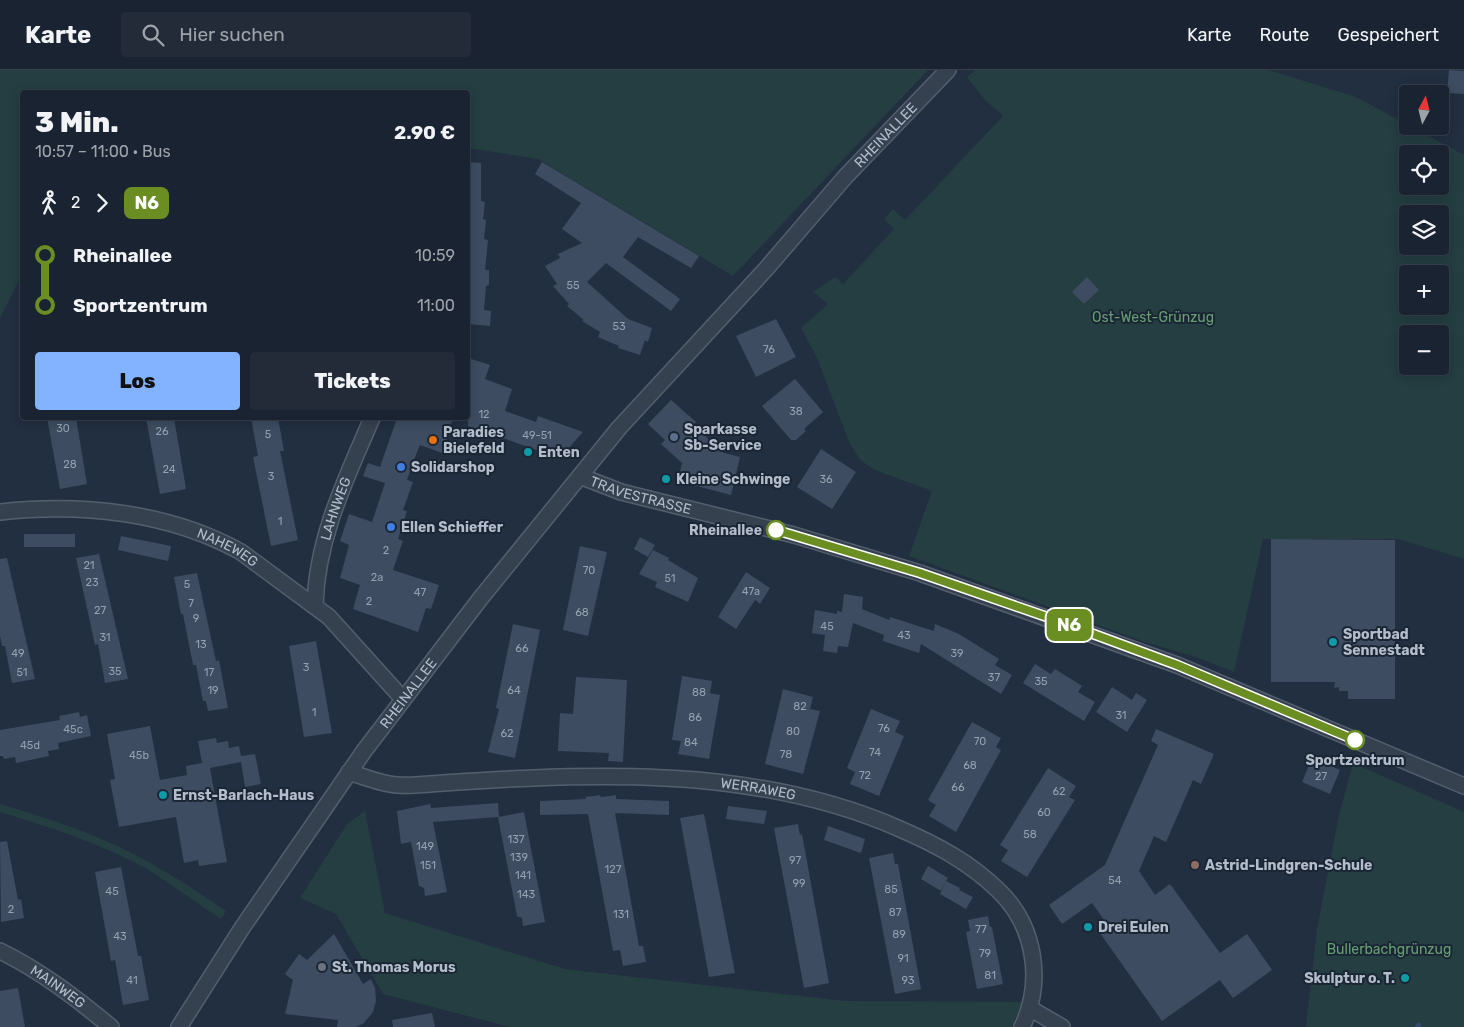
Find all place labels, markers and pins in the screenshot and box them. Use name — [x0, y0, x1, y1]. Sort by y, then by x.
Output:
place label: Sparkasse Sb-Service — [684, 421, 762, 454]
place label: Paradies Bielefeld — [443, 424, 505, 457]
marker: Sparkasse Sb-Service — [668, 431, 680, 443]
marker: Paradies Bielefeld — [427, 434, 439, 446]
place label: Enten — [538, 444, 580, 461]
marker: Enten — [522, 446, 534, 458]
place label: Solidarshop — [411, 459, 495, 476]
marker: Solidarshop — [395, 461, 407, 473]
place label: Kleine Schwinge — [676, 471, 790, 488]
marker: Kleine Schwinge — [660, 473, 672, 485]
place label: Ellen Schieffer — [401, 519, 504, 536]
marker: Rheinallee — [766, 520, 786, 540]
marker: Ellen Schieffer — [385, 521, 397, 533]
place label: Rheinallee — [689, 522, 762, 539]
place label: Sportbad Sennestadt — [1343, 626, 1425, 659]
marker: Sportbad Sennestadt — [1327, 636, 1339, 648]
marker: Sportzentrum — [1345, 730, 1365, 750]
place label: Sportzentrum — [1305, 752, 1405, 769]
place label: Ernst-Barlach-Haus — [173, 787, 315, 804]
marker: Ernst-Barlach-Haus — [157, 789, 169, 801]
place label: Astrid-Lindgren-Schule — [1205, 857, 1372, 874]
marker: Astrid-Lindgren-Schule — [1189, 859, 1201, 871]
place label: Drei Eulen — [1098, 919, 1169, 936]
marker: Drei Eulen — [1082, 921, 1094, 933]
place label: St. Thomas Morus — [332, 959, 456, 976]
marker: St. Thomas Morus — [316, 961, 328, 973]
place label: Skulptur o. T. — [1304, 970, 1395, 987]
marker: Skulptur o. T. — [1399, 972, 1411, 984]

